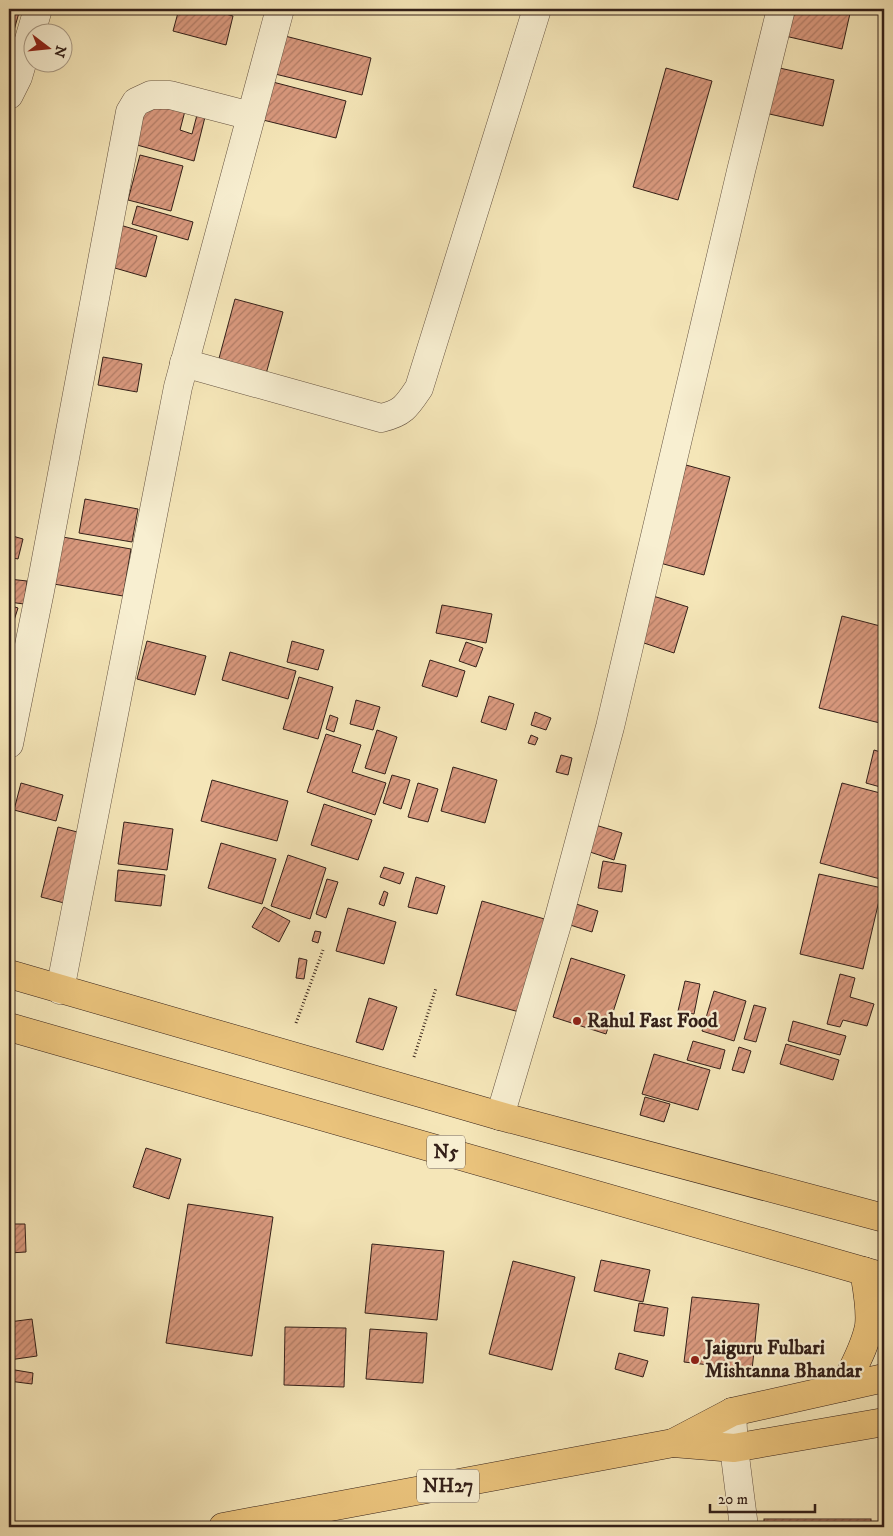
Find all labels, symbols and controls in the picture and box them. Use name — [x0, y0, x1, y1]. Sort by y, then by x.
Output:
north arrow — [22, 22, 72, 72]
text: N — [49, 43, 70, 60]
place label: Rahul Fast Food — [587, 1009, 719, 1034]
marker: Rahul Fast Food — [571, 1015, 583, 1027]
road number: N5 — [427, 1136, 465, 1168]
place label: Jaiguru Fulbari Mishtanna Bhandar — [703, 1336, 863, 1384]
marker: Jaiguru Fulbari Mishtanna Bhandar — [689, 1354, 701, 1366]
road number: NH27 — [417, 1470, 479, 1502]
scale bar — [710, 1481, 816, 1513]
text: 20 m — [718, 1490, 748, 1509]

